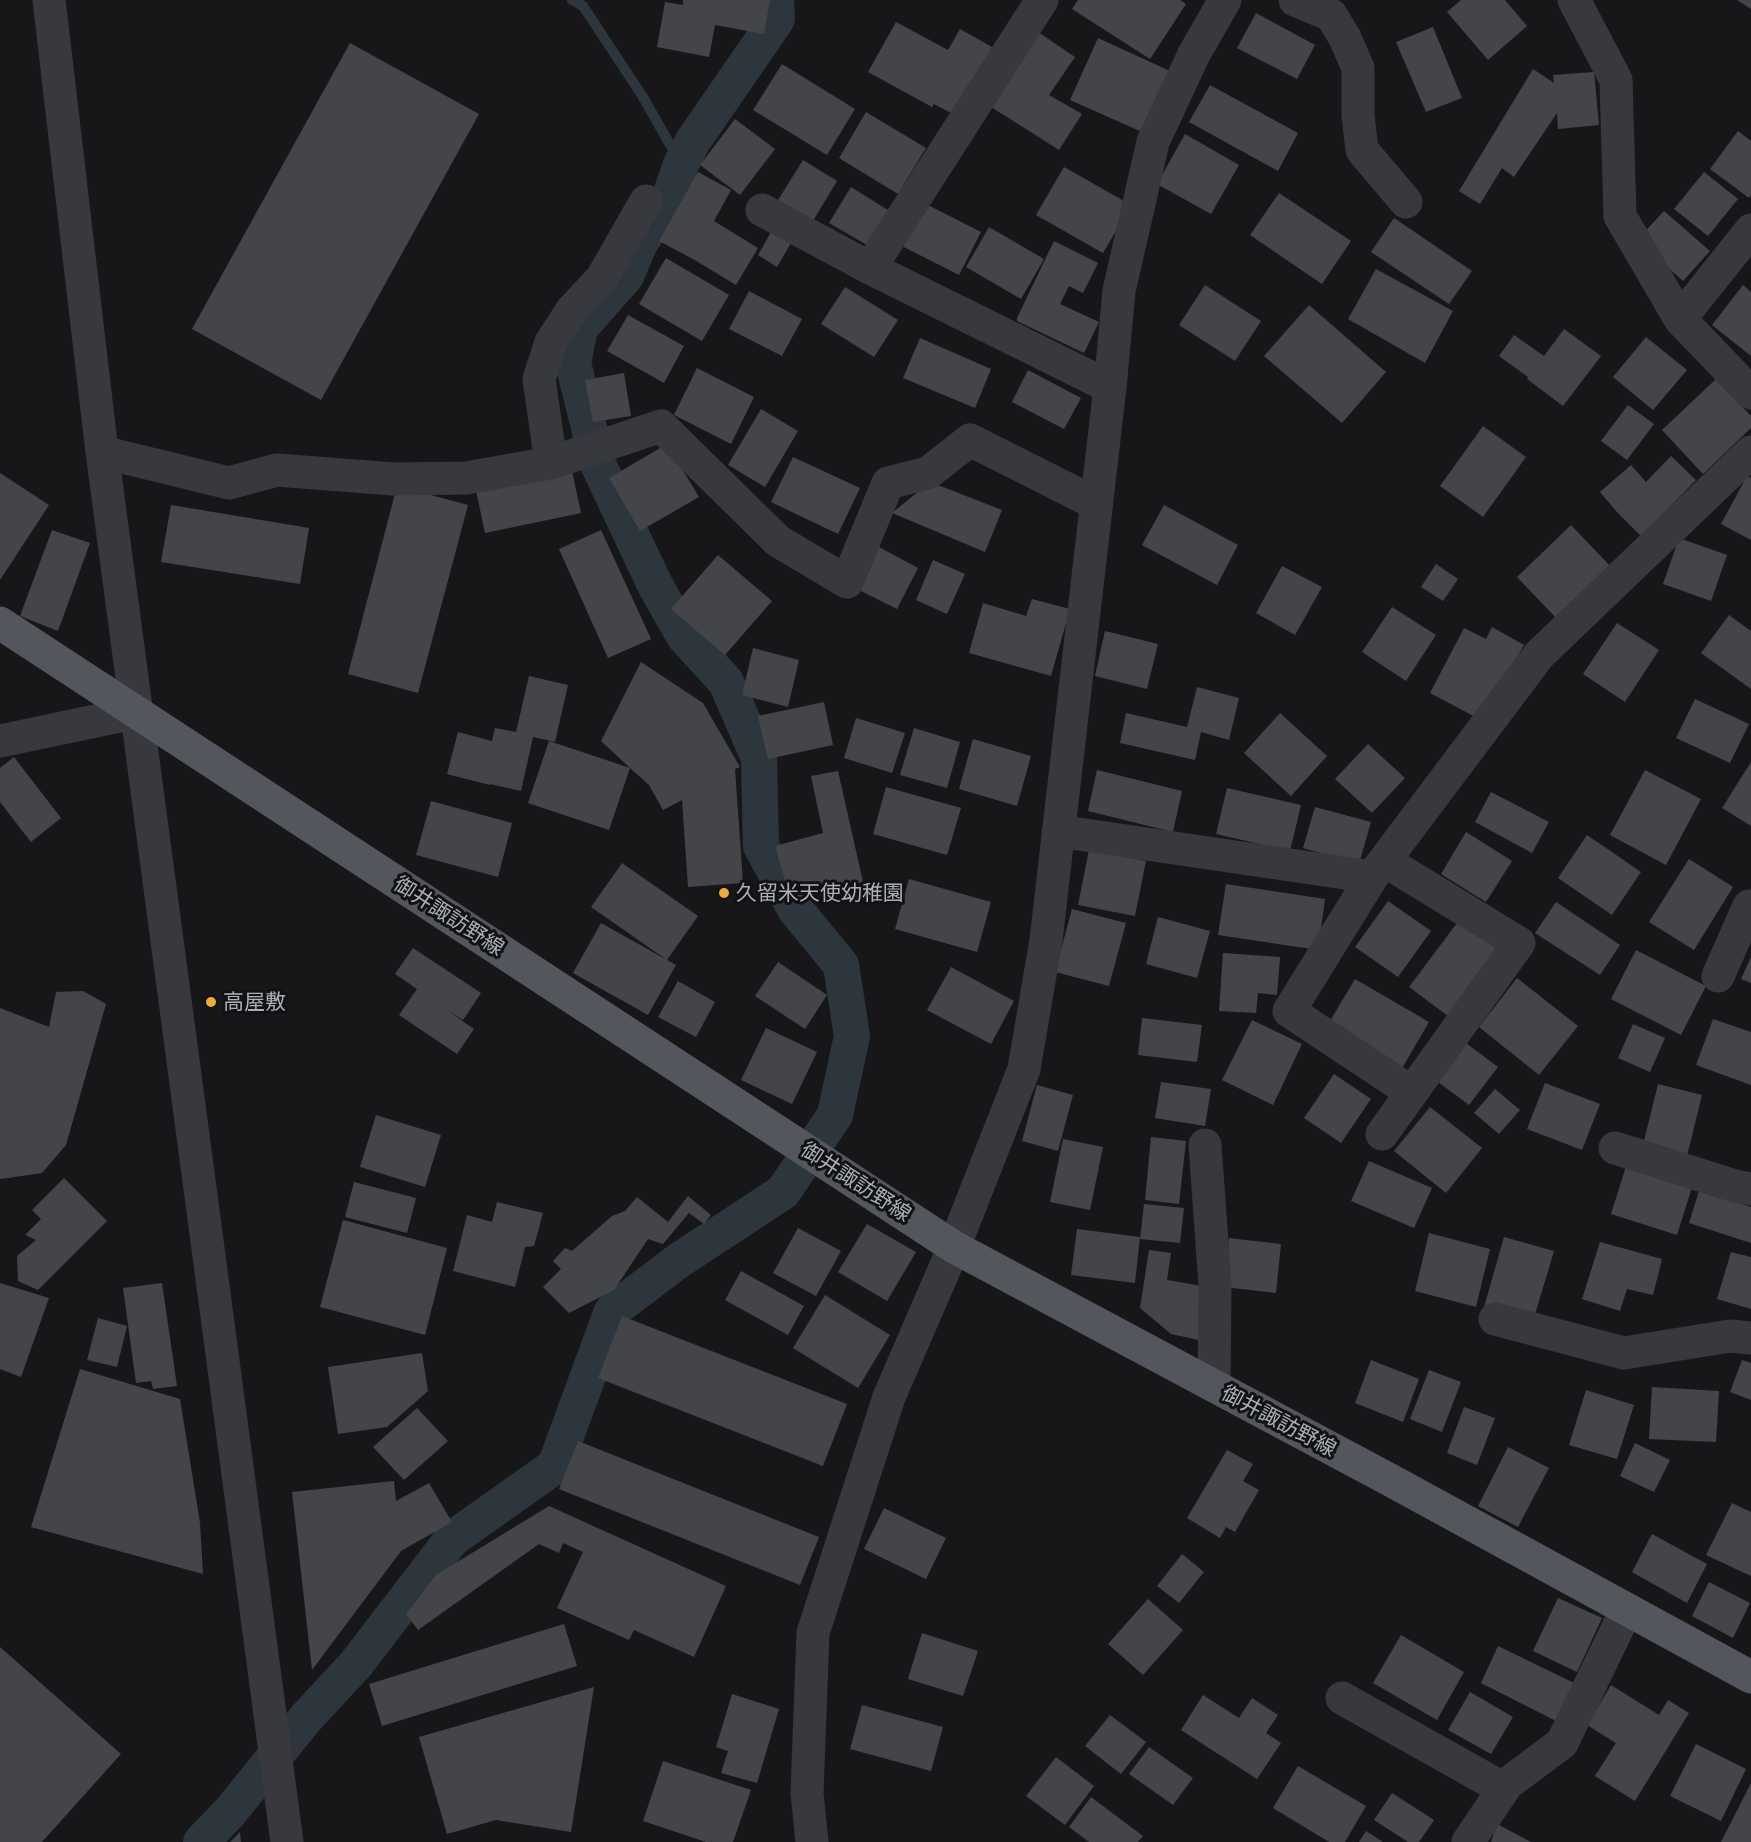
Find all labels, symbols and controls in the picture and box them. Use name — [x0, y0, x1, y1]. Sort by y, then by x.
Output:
street label: 御井諏訪野線 — [389, 871, 509, 961]
place label: 久留米天使幼稚園 — [736, 880, 904, 906]
marker: 久留米天使幼稚園 — [717, 886, 731, 900]
place label: 高屋敷 — [223, 989, 286, 1015]
marker: 高屋敷 — [204, 995, 218, 1009]
street label: 御井諏訪野線 — [796, 1137, 916, 1227]
street label: 御井諏訪野線 — [1217, 1380, 1341, 1462]

